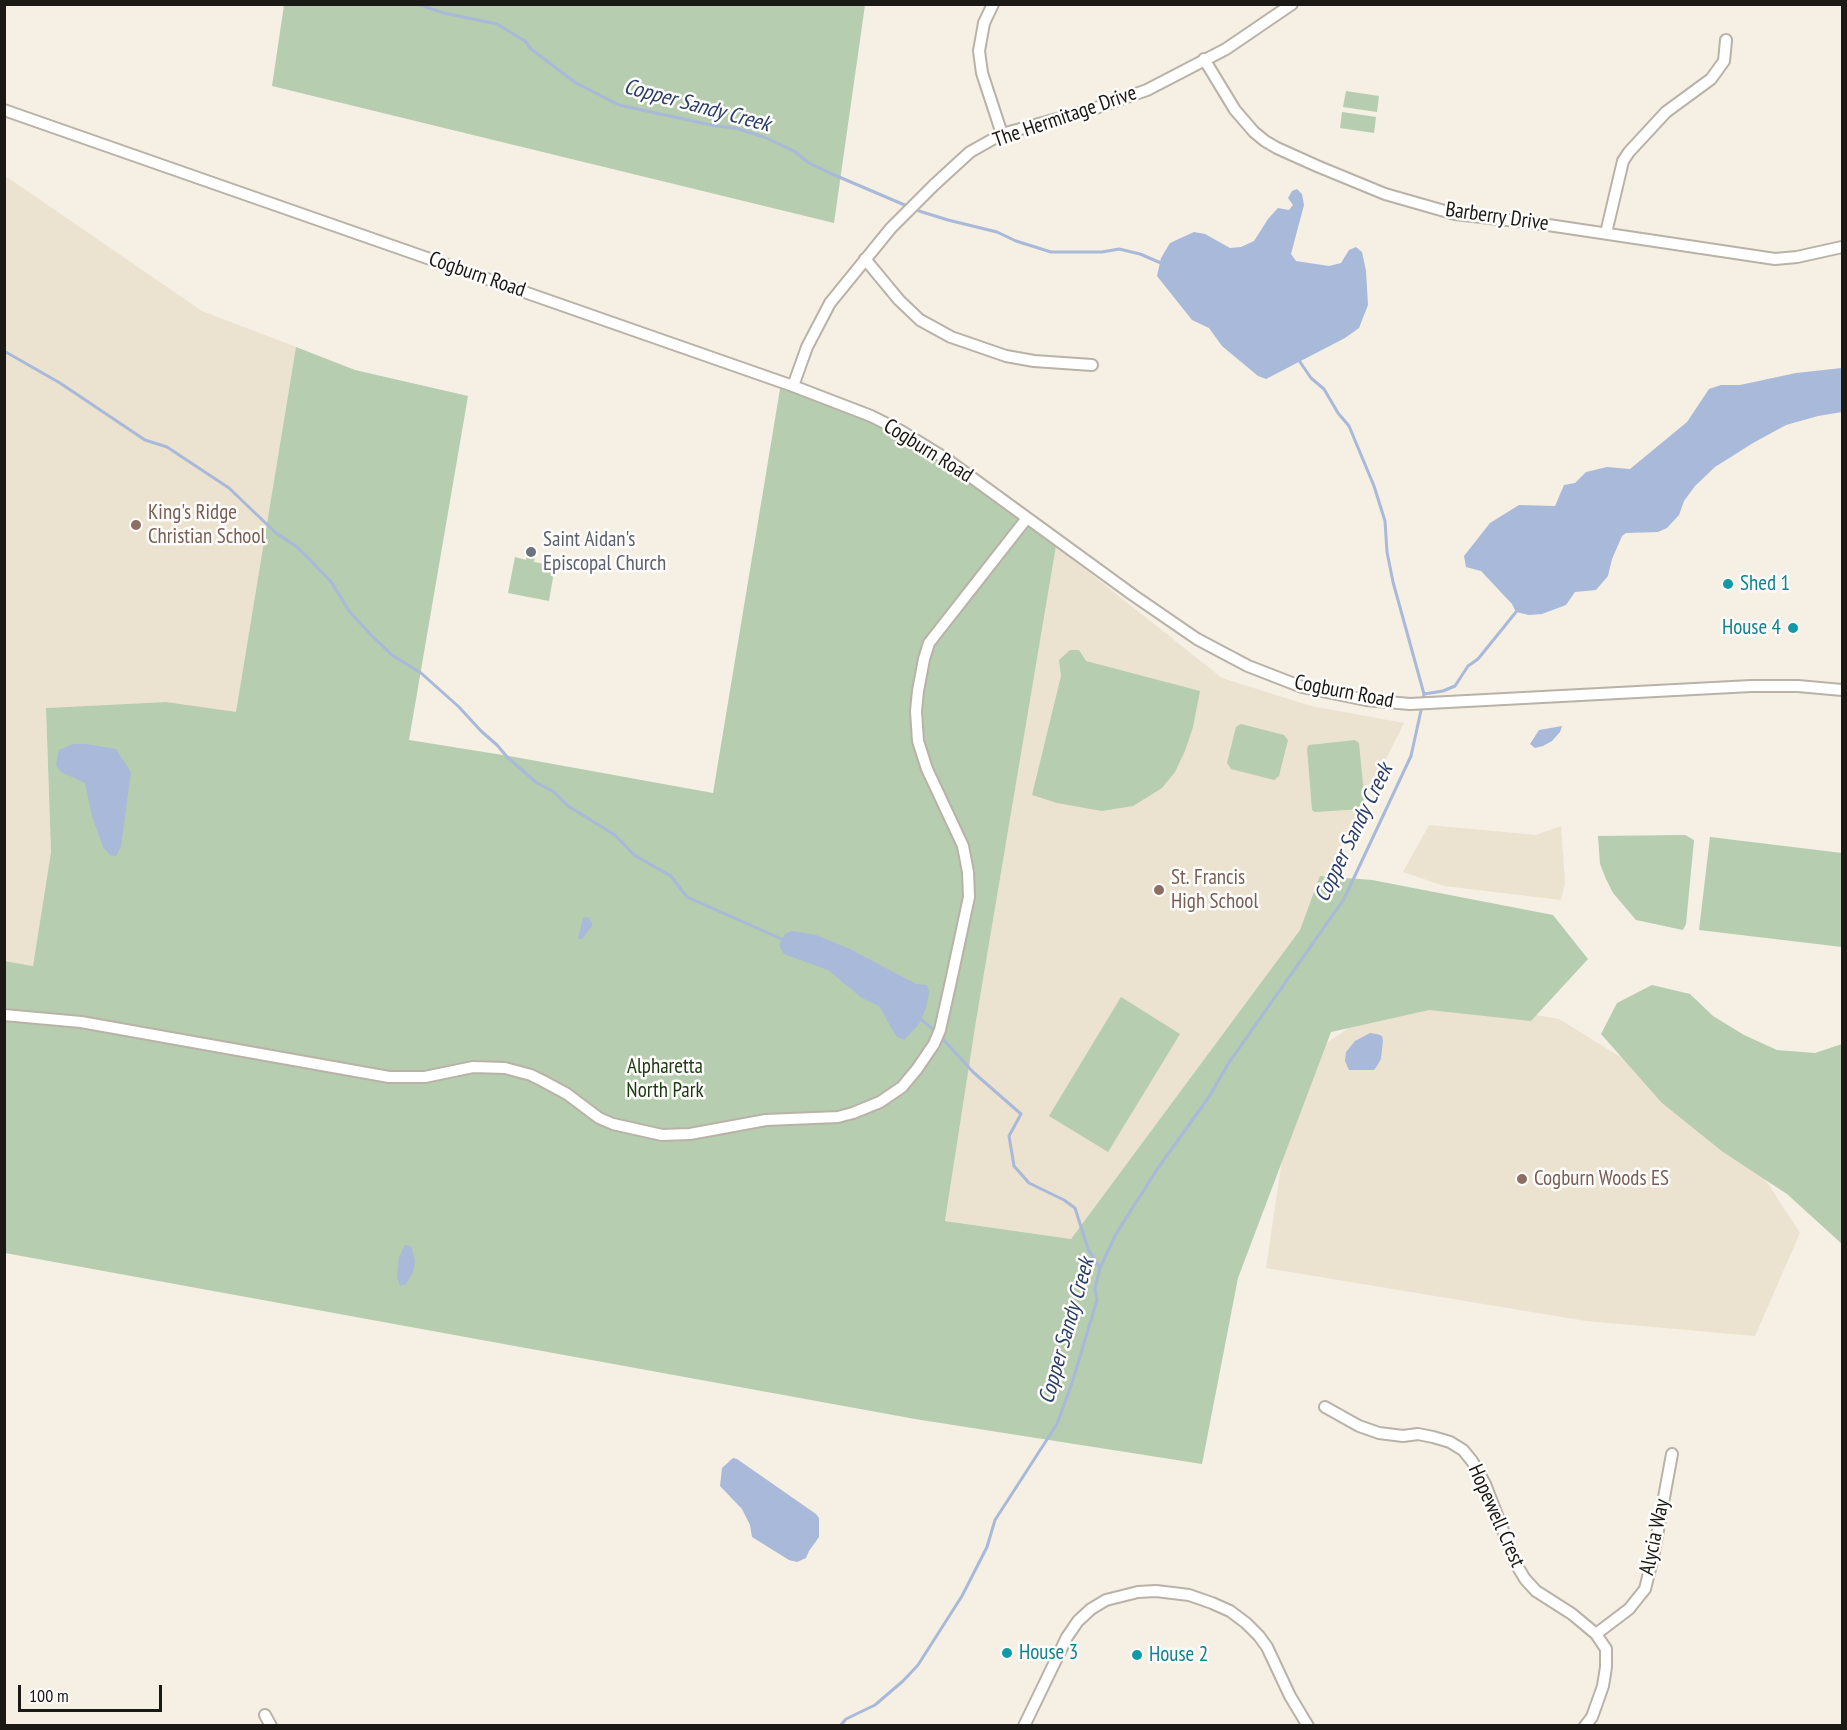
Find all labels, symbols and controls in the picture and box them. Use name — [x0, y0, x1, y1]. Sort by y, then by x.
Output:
water label: Copper Sandy Creek — [621, 74, 773, 138]
street label: The Hermitage Drive — [990, 81, 1140, 153]
street label: Barberry Drive — [1444, 197, 1550, 237]
street label: Cogburn Road — [425, 247, 529, 303]
street label: Cogburn Road — [879, 414, 977, 488]
place label: King's Ridge Christian School — [148, 500, 265, 550]
marker: King's Ridge Christian School — [129, 518, 143, 532]
place label: Saint Aidan's Episcopal Church — [543, 527, 666, 577]
marker: Saint Aidan's Episcopal Church — [524, 545, 538, 559]
place label: Shed 1 — [1740, 571, 1790, 597]
marker: Shed 1 — [1721, 577, 1735, 591]
place label: House 4 — [1722, 615, 1781, 641]
marker: House 4 — [1786, 621, 1800, 635]
street label: Cogburn Road — [1292, 670, 1396, 714]
water label: Copper Sandy Creek — [1309, 760, 1399, 906]
place label: St. Francis High School — [1171, 865, 1258, 915]
marker: St. Francis High School — [1152, 883, 1166, 897]
park label: Alpharetta North Park — [626, 1054, 704, 1104]
place label: Cogburn Woods ES — [1534, 1166, 1669, 1192]
marker: Cogburn Woods ES — [1515, 1172, 1529, 1186]
water label: Copper Sandy Creek — [1034, 1255, 1100, 1407]
street label: Hopewell Crest — [1462, 1461, 1530, 1571]
street label: Alycia Way — [1635, 1497, 1675, 1577]
place label: House 3 — [1019, 1640, 1078, 1666]
place label: House 2 — [1149, 1642, 1208, 1668]
marker: House 3 — [1000, 1646, 1014, 1660]
marker: House 2 — [1130, 1648, 1144, 1662]
scale bar — [21, 1673, 165, 1711]
text: 100 m — [29, 1684, 69, 1707]

